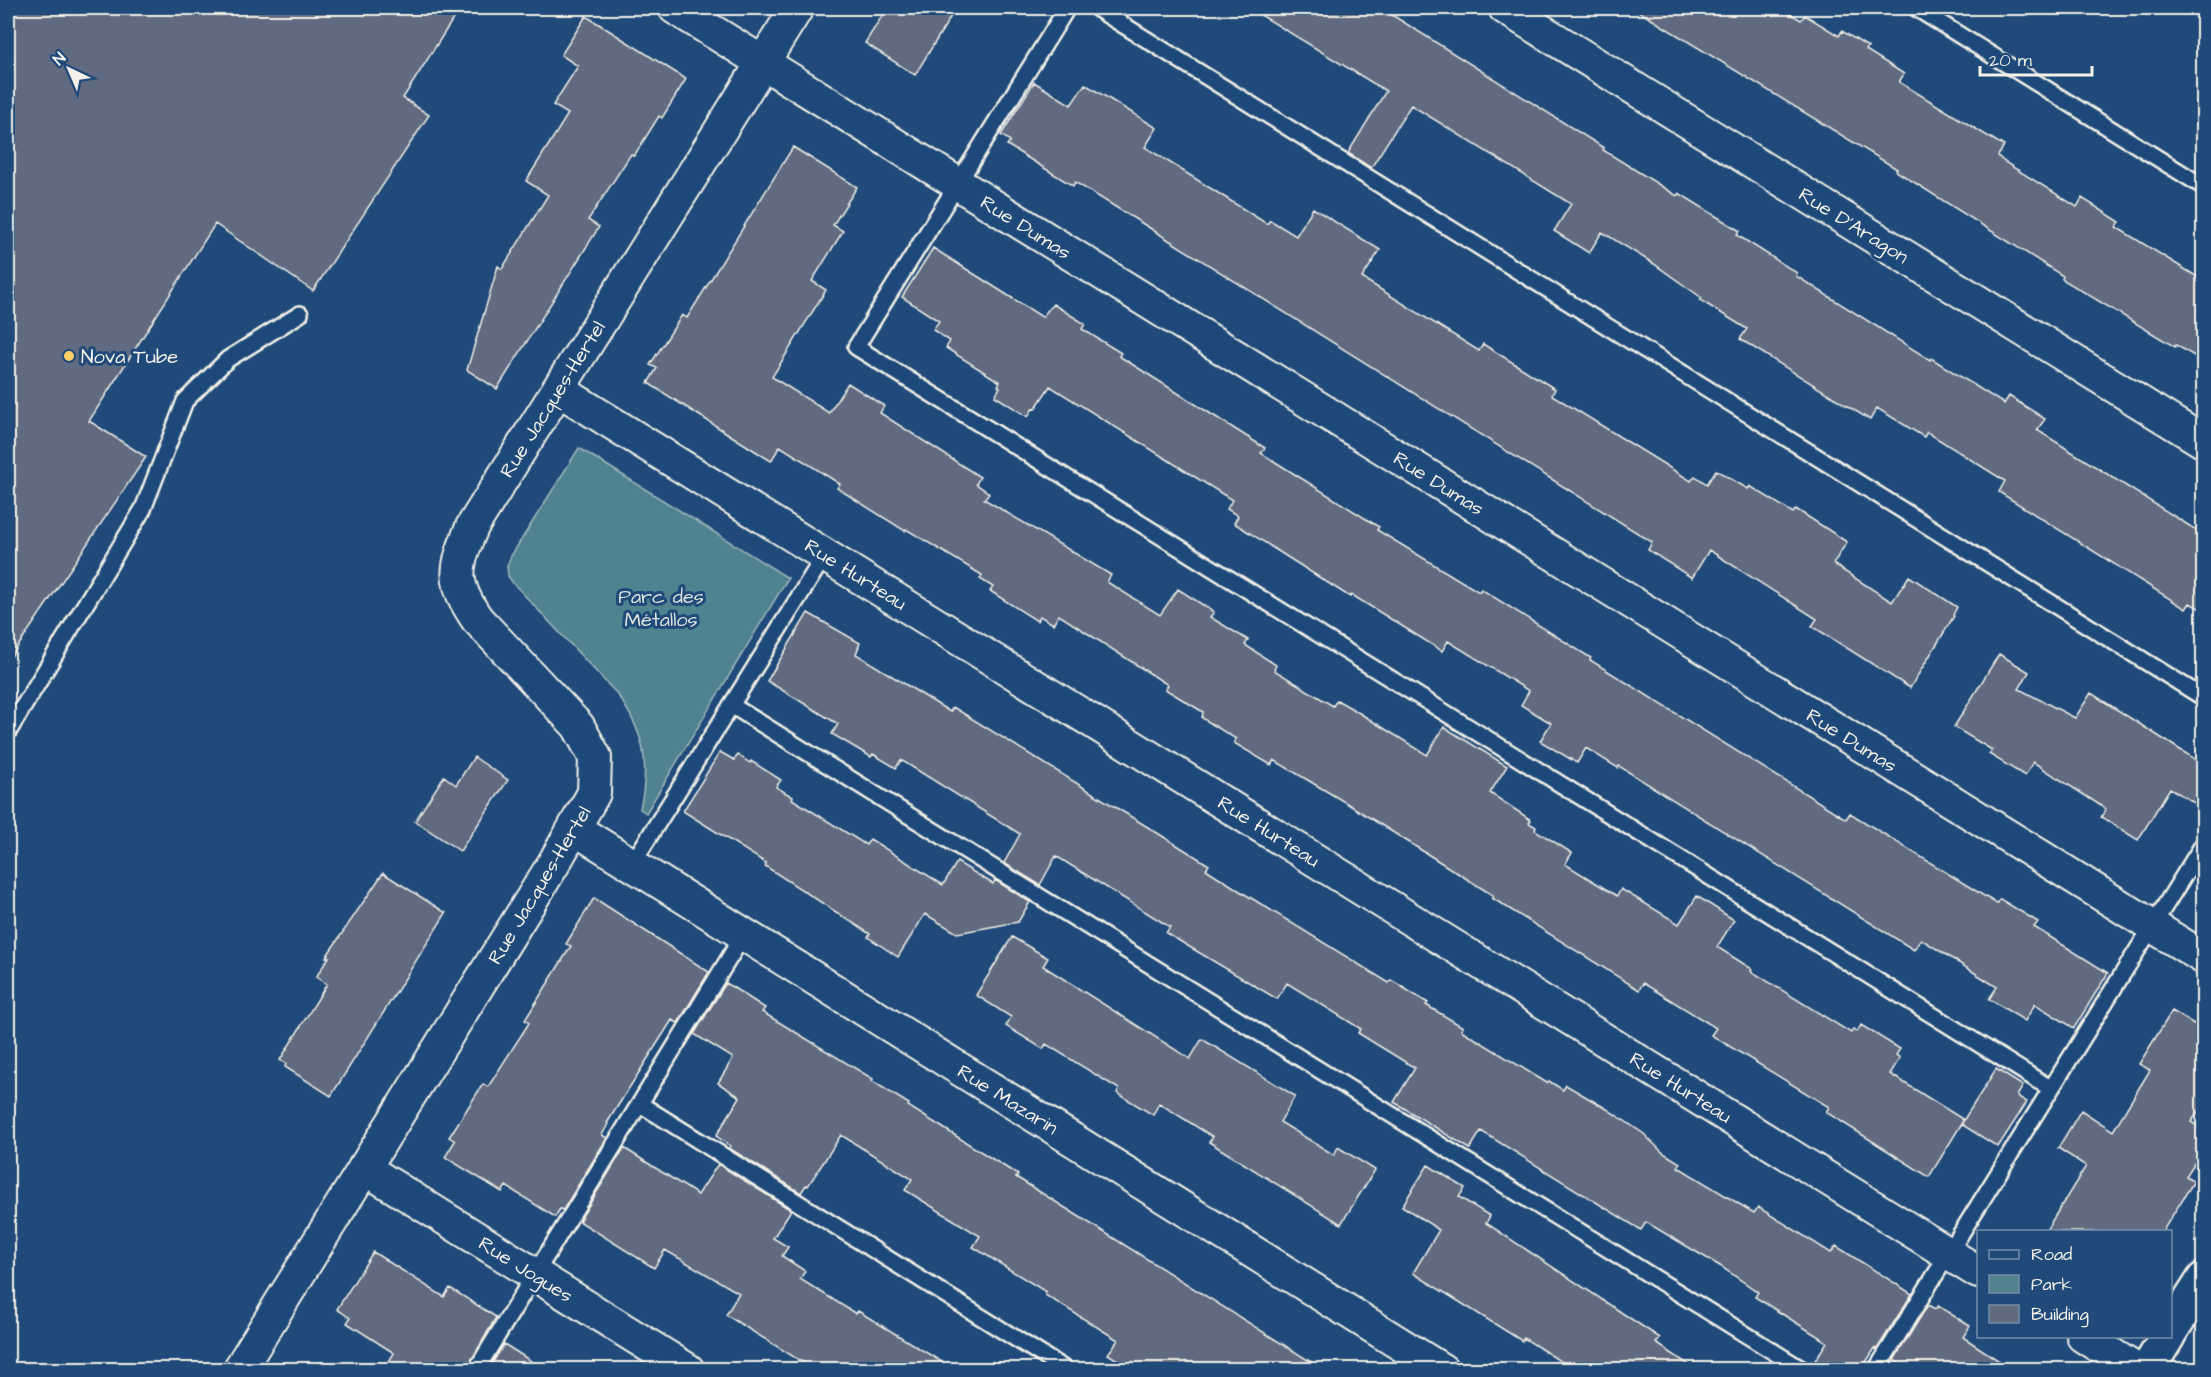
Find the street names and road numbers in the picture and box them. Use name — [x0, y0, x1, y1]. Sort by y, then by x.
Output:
street label: Rue D'Aragon — [1792, 181, 1914, 272]
street label: Rue Dumas — [975, 189, 1076, 267]
street label: Rue Jacques-Hertel — [493, 316, 612, 483]
street label: Rue Dumas — [1388, 445, 1489, 523]
street label: Rue Hurteau — [799, 532, 912, 617]
street label: Rue Dumas — [1801, 702, 1902, 780]
street label: Rue Hurteau — [1212, 789, 1325, 874]
street label: Rue Jacques-Hertel — [481, 801, 598, 970]
street label: Rue Hurteau — [1624, 1045, 1737, 1130]
street label: Rue Mazarin — [952, 1058, 1063, 1142]
street label: Rue Jogues — [472, 1230, 578, 1311]

